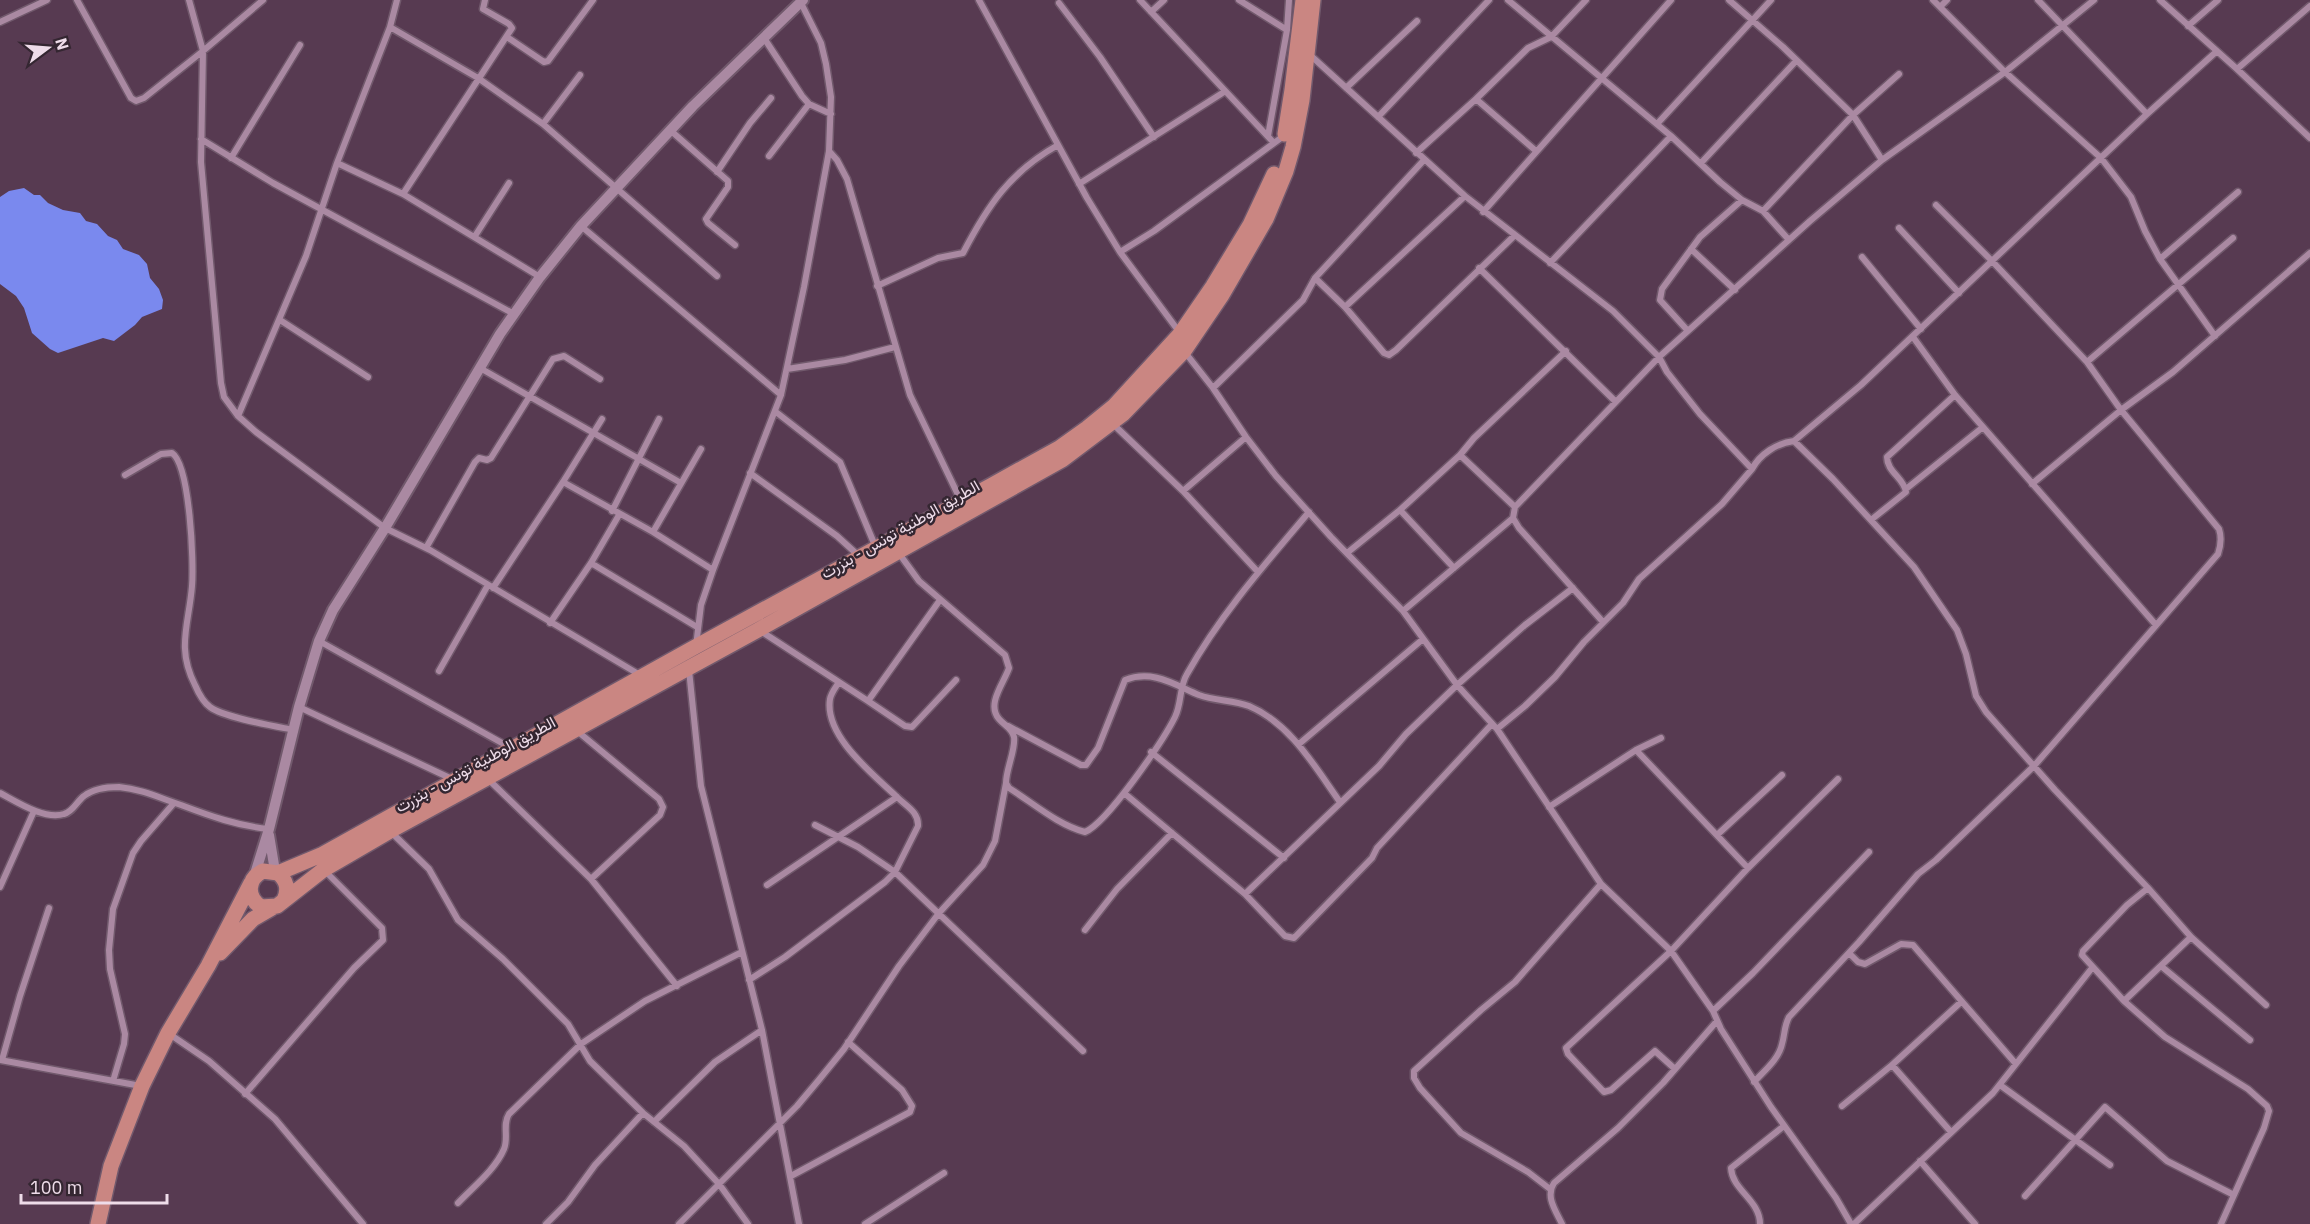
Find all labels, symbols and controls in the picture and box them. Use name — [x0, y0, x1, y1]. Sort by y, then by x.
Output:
north arrow — [18, 18, 78, 78]
text: N — [51, 36, 74, 52]
street label: الطريق الوطنية تونس - بنزرت — [817, 475, 983, 584]
street label: الطريق الوطنية تونس - بنزرت — [391, 712, 559, 817]
scale bar — [21, 1167, 166, 1205]
text: 100 m — [30, 1176, 82, 1199]

